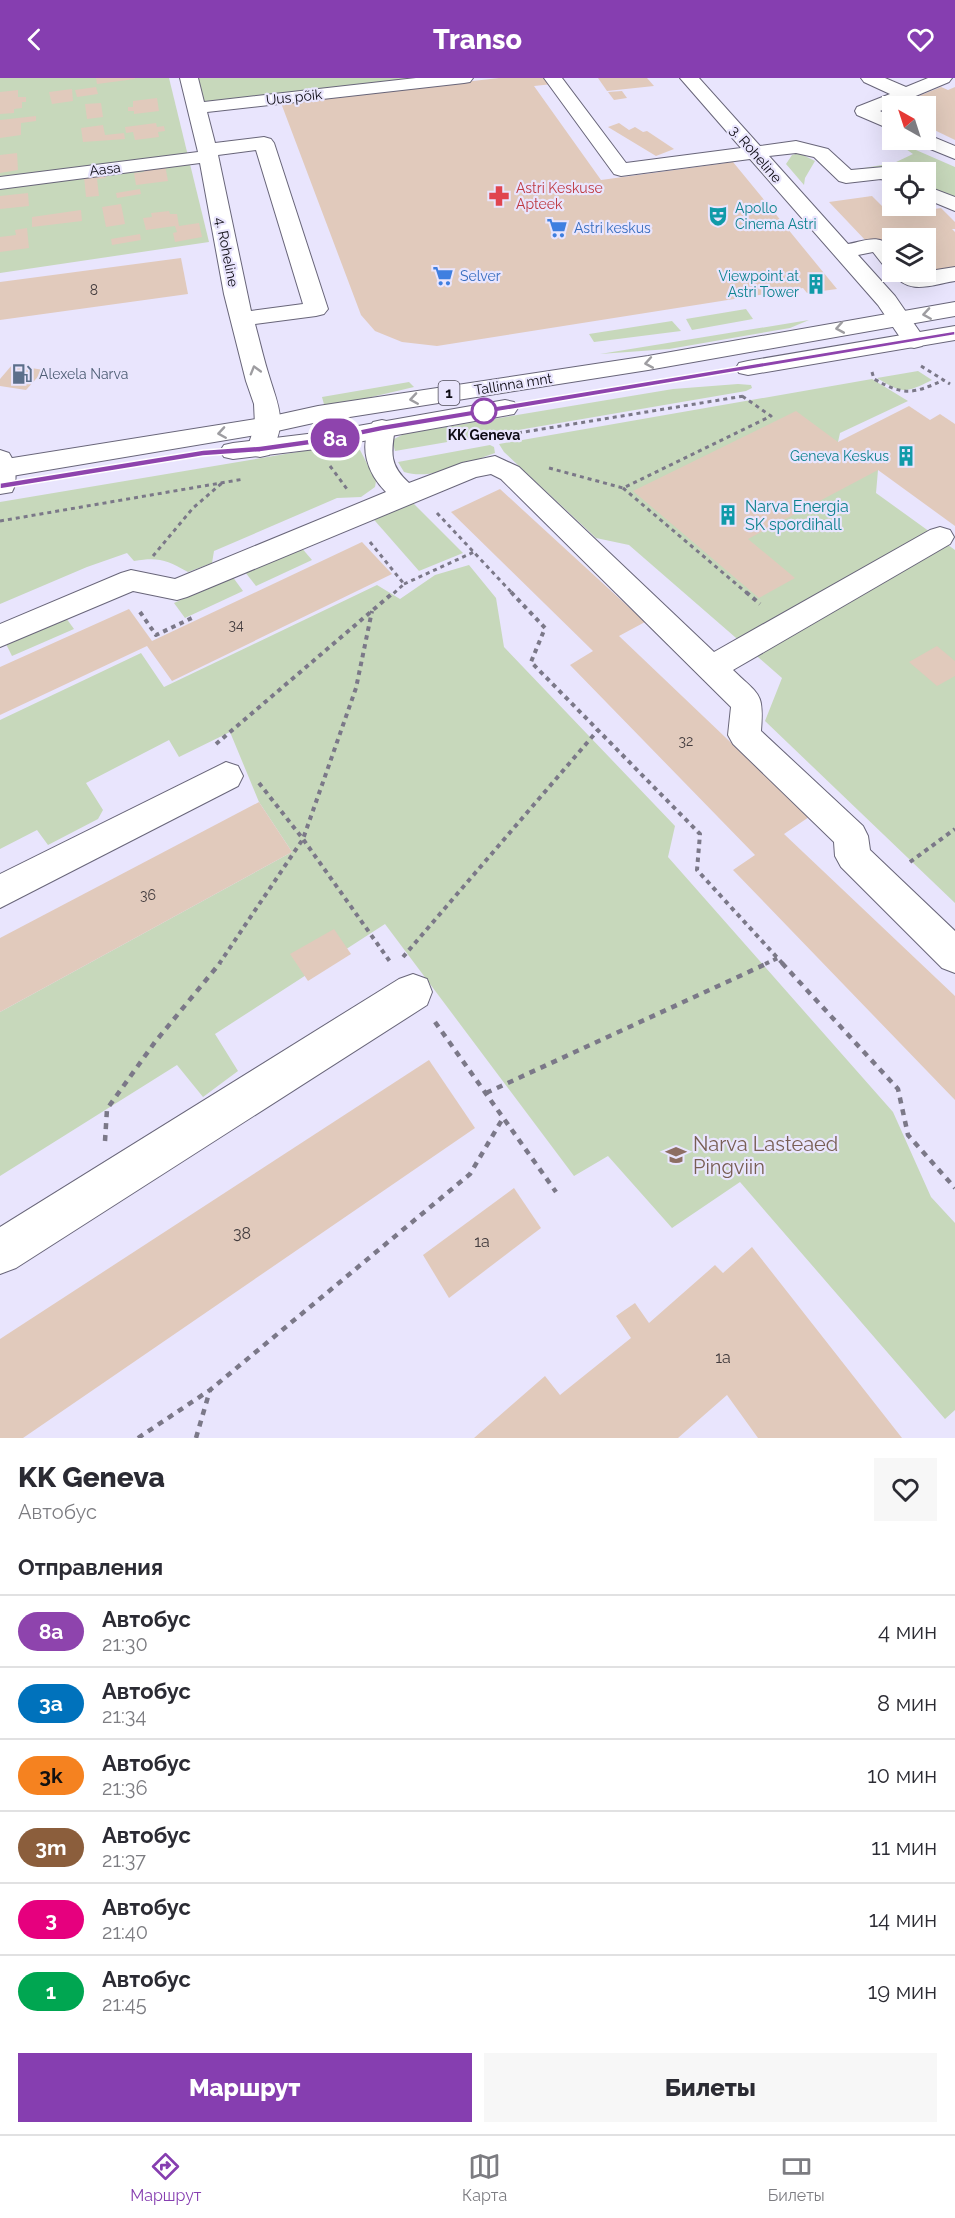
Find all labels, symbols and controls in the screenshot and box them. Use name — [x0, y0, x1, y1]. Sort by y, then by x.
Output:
icon: back — [18, 23, 51, 56]
icon: heart — [904, 23, 937, 56]
text: Transo — [433, 24, 522, 55]
street label: Uus põik — [265, 86, 324, 108]
north arrow — [882, 96, 936, 150]
map controls — [882, 96, 936, 282]
street label: 3. Roheline — [727, 122, 785, 186]
street label: Aasa — [88, 159, 122, 179]
button: locate — [882, 162, 936, 216]
place label: Astri Keskuse Apteek — [516, 180, 603, 212]
pharmacy icon: Astri Keskuse Apteek — [487, 184, 511, 208]
place label: Apollo Cinema Astri — [735, 200, 816, 232]
theatre icon: Apollo Cinema Astri — [706, 204, 730, 228]
street label: 4. Roheline — [212, 216, 242, 288]
supermarket icon: Astri keskus — [545, 216, 569, 240]
place label: Astri keskus — [574, 220, 651, 236]
button: layers — [882, 228, 936, 282]
supermarket icon: Selver — [431, 264, 455, 288]
place label: Selver — [460, 268, 501, 284]
place label: Viewpoint at Astri Tower — [718, 268, 799, 300]
building icon: Viewpoint at Astri Tower — [804, 272, 828, 296]
house number: 8 — [90, 282, 98, 298]
one-way arrow — [922, 307, 931, 319]
one-way arrow — [836, 321, 846, 334]
one-way arrow — [644, 356, 653, 368]
fuel station icon: Alexela Narva — [10, 362, 34, 386]
place label: Alexela Narva — [39, 366, 128, 382]
one-way arrow — [250, 366, 262, 376]
street label: Tallinna mnt — [473, 370, 553, 398]
road number: 1 — [438, 381, 460, 405]
one-way arrow — [410, 392, 419, 404]
marker: KK Geneva — [471, 398, 497, 424]
line badge: 8a — [308, 418, 362, 458]
one-way arrow — [218, 426, 227, 438]
text: 8a — [323, 426, 347, 451]
place label: KK Geneva — [448, 427, 520, 443]
building icon: Geneva Keskus — [894, 444, 918, 468]
place label: Geneva Keskus — [790, 448, 889, 464]
place label: Narva Energia SK spordihall — [745, 497, 849, 534]
building icon: Narva Energia SK spordihall — [716, 503, 740, 527]
house number: 34 — [228, 617, 244, 633]
house number: 32 — [679, 733, 693, 749]
house number: 36 — [140, 887, 156, 903]
place label: Narva Lasteaed Pingviin — [693, 1132, 838, 1179]
school or university icon: Narva Lasteaed Pingviin — [664, 1143, 688, 1167]
house number: 38 — [233, 1224, 251, 1243]
house number: 1a — [474, 1232, 490, 1251]
house number: 1a — [715, 1348, 731, 1367]
button: heart — [874, 1458, 937, 1521]
text: KK Geneva — [18, 1461, 165, 1494]
text: Автобус — [18, 1500, 97, 1524]
text: Отправления — [18, 1554, 163, 1580]
text: Автобус — [102, 1606, 191, 1632]
text: 4 мин — [878, 1618, 937, 1644]
text: 8a — [39, 1619, 63, 1644]
text: 21:30 — [102, 1632, 148, 1656]
text: Автобус — [102, 1678, 191, 1704]
text: 8 мин — [877, 1690, 937, 1716]
text: 3a — [39, 1691, 63, 1716]
text: 21:34 — [102, 1704, 146, 1728]
text: Автобус — [102, 1750, 191, 1776]
text: 10 мин — [867, 1762, 937, 1788]
text: 3k — [39, 1763, 63, 1788]
text: 21:36 — [102, 1776, 147, 1800]
text: Автобус — [102, 1822, 191, 1848]
text: 11 мин — [871, 1834, 937, 1860]
text: 3m — [35, 1835, 67, 1860]
text: 21:37 — [102, 1848, 146, 1872]
text: Автобус — [102, 1894, 191, 1920]
text: 14 мин — [869, 1906, 937, 1932]
text: 3 — [45, 1907, 57, 1932]
text: 21:40 — [102, 1920, 148, 1944]
text: Автобус — [102, 1966, 191, 1992]
text: 19 мин — [868, 1978, 937, 2004]
text: 1 — [46, 1979, 56, 2004]
text: 21:45 — [102, 1992, 147, 2016]
button: Маршрут — [18, 2053, 472, 2122]
button: Билеты — [484, 2053, 937, 2122]
tab: Маршрут — [130, 2150, 202, 2205]
tab: Карта — [462, 2150, 507, 2205]
tab: Билеты — [768, 2150, 825, 2205]

